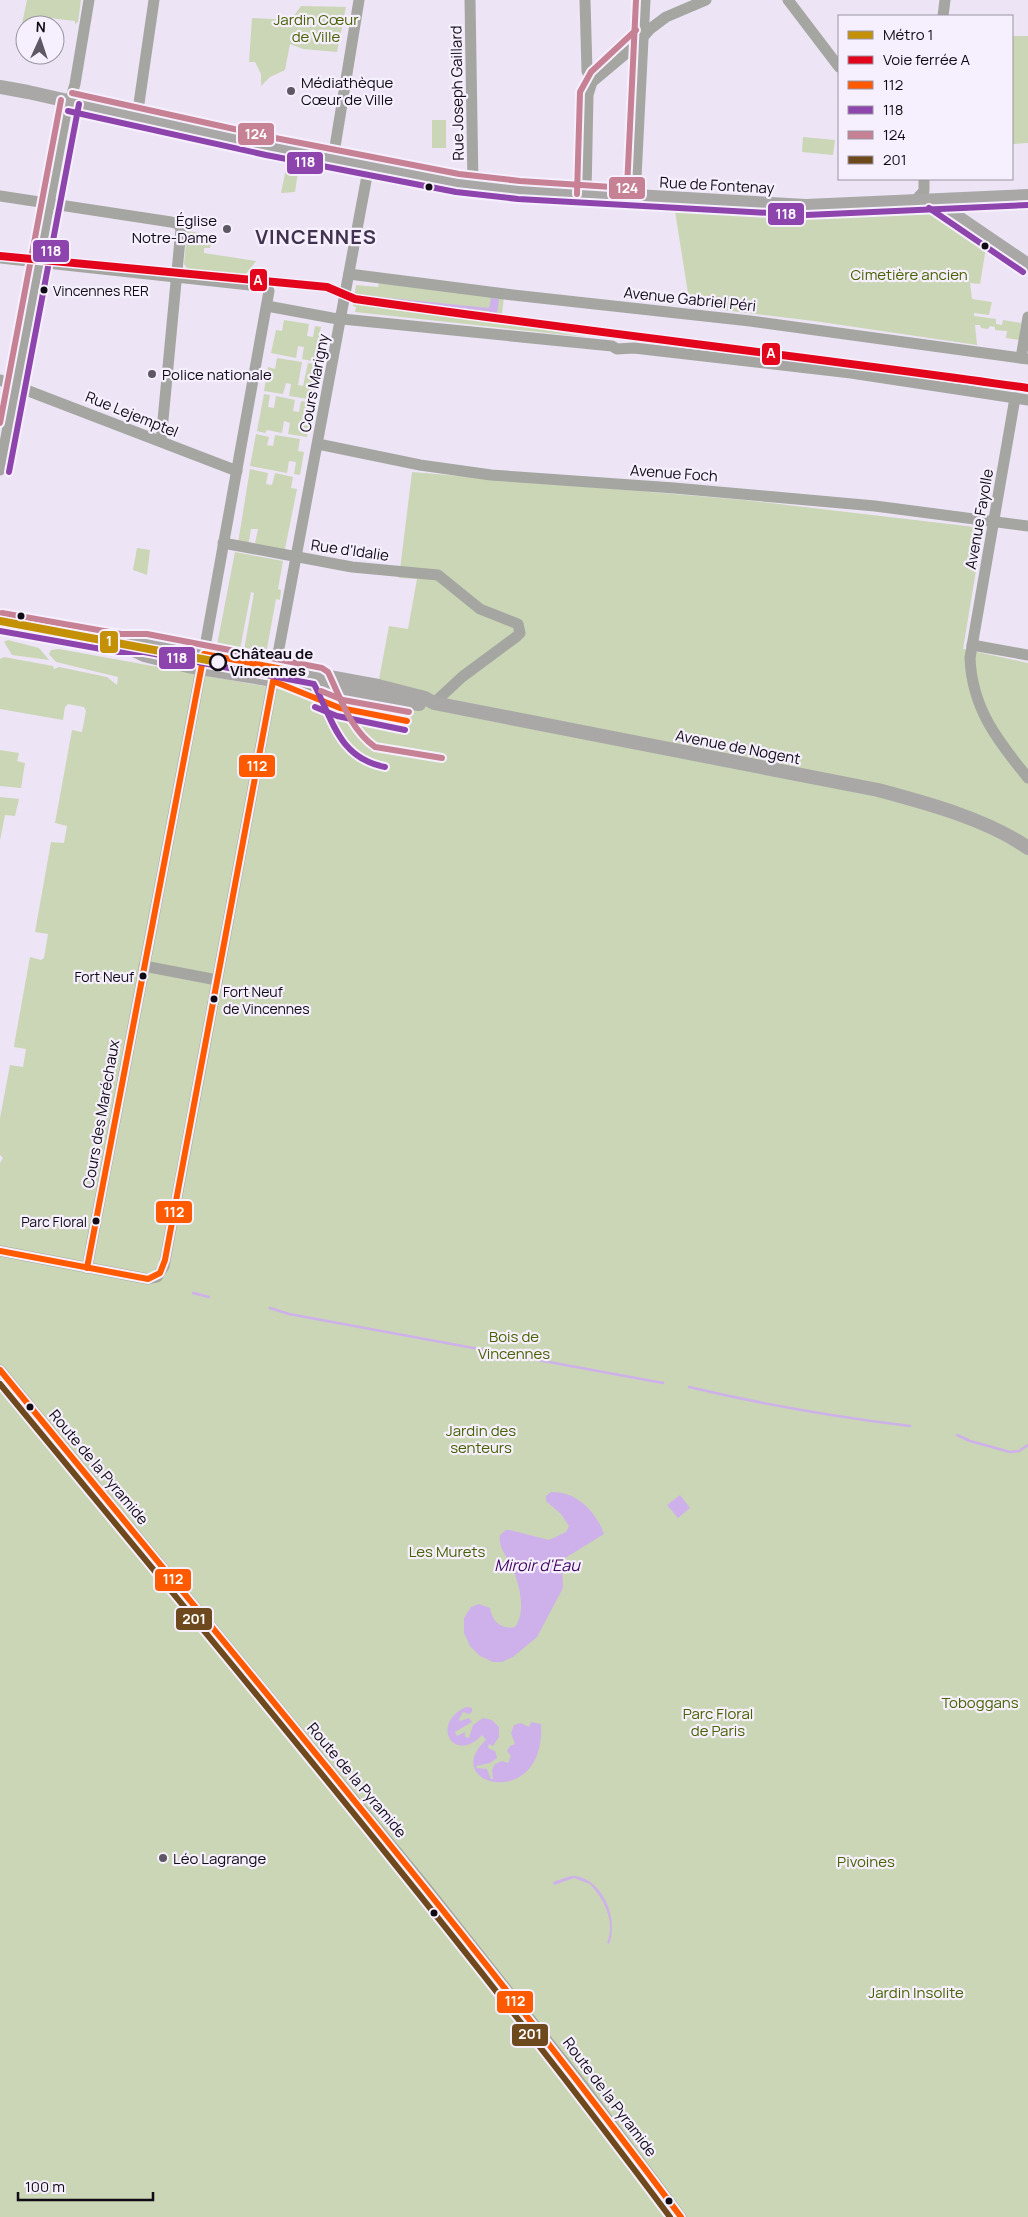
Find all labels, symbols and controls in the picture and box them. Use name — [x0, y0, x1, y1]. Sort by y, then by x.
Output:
park label: Jardin Cœur de Ville — [273, 9, 359, 47]
north arrow — [15, 15, 65, 65]
legend — [838, 15, 1013, 180]
text: N — [35, 17, 46, 36]
text: Métro 1 — [883, 24, 933, 45]
street label: Rue Joseph Gaillard — [445, 25, 469, 161]
text: Voie ferrée A — [883, 49, 970, 70]
place label: Médiathèque Cœur de Ville — [301, 72, 394, 110]
text: 112 — [883, 74, 903, 95]
marker: Médiathèque Cœur de Ville — [285, 85, 297, 97]
text: 118 — [883, 99, 903, 120]
line badge: 124 — [237, 122, 275, 146]
text: 124 — [245, 124, 267, 143]
text: 124 — [883, 124, 906, 145]
text: 201 — [883, 149, 907, 170]
line badge: 118 — [286, 151, 324, 175]
text: 118 — [295, 152, 315, 171]
street label: Rue de Fontenay — [659, 172, 775, 198]
line badge: 124 — [608, 176, 646, 200]
text: 124 — [616, 178, 638, 197]
unlabelled marker — [424, 182, 434, 192]
line badge: 118 — [767, 202, 805, 226]
text: 118 — [776, 204, 796, 223]
place label: Église Notre-Dame — [132, 210, 217, 248]
marker: Église Notre-Dame — [221, 223, 233, 235]
district label: VINCENNES — [255, 223, 377, 250]
line badge: 118 — [32, 239, 70, 263]
text: 118 — [41, 241, 61, 260]
unlabelled marker — [980, 241, 990, 251]
park label: Cimetière ancien — [850, 264, 968, 285]
line badge: A — [249, 268, 268, 292]
text: A — [253, 270, 263, 289]
place label: Vincennes RER — [53, 281, 149, 300]
street label: Avenue Gabriel Péri — [623, 282, 757, 316]
marker: Vincennes RER — [39, 285, 49, 295]
street label: Cours Marigny — [294, 332, 334, 434]
line badge: A — [761, 342, 781, 366]
text: A — [766, 343, 776, 362]
place label: Police nationale — [162, 364, 272, 385]
marker: Police nationale — [146, 368, 158, 380]
street label: Rue Lejemptel — [82, 386, 182, 442]
street label: Avenue Foch — [629, 459, 719, 487]
street label: Avenue Fayolle — [960, 467, 998, 571]
street label: Rue d'Idalie — [310, 534, 391, 566]
unlabelled marker — [16, 611, 26, 621]
line badge: 1 — [99, 630, 119, 654]
text: 1 — [106, 631, 112, 650]
place label: Château de Vincennes — [230, 643, 313, 681]
line badge: 118 — [158, 646, 196, 670]
text: 118 — [167, 648, 187, 667]
marker: Château de Vincennes — [209, 653, 227, 671]
street label: Avenue de Nogent — [674, 725, 802, 769]
line badge: 112 — [238, 754, 276, 778]
text: 112 — [247, 756, 267, 775]
place label: Fort Neuf — [74, 967, 134, 986]
marker: Fort Neuf — [138, 971, 148, 981]
place label: Fort Neuf de Vincennes — [223, 982, 310, 1018]
marker: Fort Neuf de Vincennes — [209, 994, 219, 1004]
street label: Cours des Maréchaux — [78, 1038, 124, 1190]
line badge: 112 — [155, 1200, 193, 1224]
text: 112 — [164, 1202, 184, 1221]
place label: Parc Floral — [21, 1212, 87, 1231]
marker: Parc Floral — [91, 1216, 101, 1226]
park label: Bois de Vincennes — [478, 1326, 550, 1364]
unlabelled marker — [25, 1402, 35, 1412]
street label: Route de la Pyramide — [45, 1405, 154, 1529]
park label: Jardin des senteurs — [446, 1420, 516, 1458]
park label: Les Murets — [409, 1541, 485, 1562]
water label: Miroir d'Eau — [494, 1554, 581, 1576]
line badge: 112 — [154, 1568, 192, 1592]
text: 112 — [163, 1569, 183, 1588]
line badge: 201 — [175, 1607, 213, 1631]
text: 201 — [182, 1609, 206, 1628]
park label: Toboggans — [941, 1692, 1019, 1713]
park label: Parc Floral de Paris — [683, 1703, 753, 1741]
street label: Route de la Pyramide — [303, 1718, 412, 1842]
place label: Léo Lagrange — [173, 1848, 266, 1869]
park label: Pivoines — [837, 1851, 895, 1872]
marker: Léo Lagrange — [157, 1852, 169, 1864]
unlabelled marker — [429, 1908, 439, 1918]
park label: Jardin Insolite — [868, 1982, 964, 2003]
line badge: 112 — [496, 1990, 534, 2014]
text: 112 — [505, 1991, 525, 2010]
line badge: 201 — [511, 2023, 549, 2047]
text: 201 — [518, 2024, 542, 2043]
street label: Route de la Pyramide — [558, 2033, 662, 2161]
scale bar — [18, 2170, 152, 2202]
text: 100 m — [25, 2176, 65, 2197]
unlabelled marker — [664, 2196, 674, 2206]

